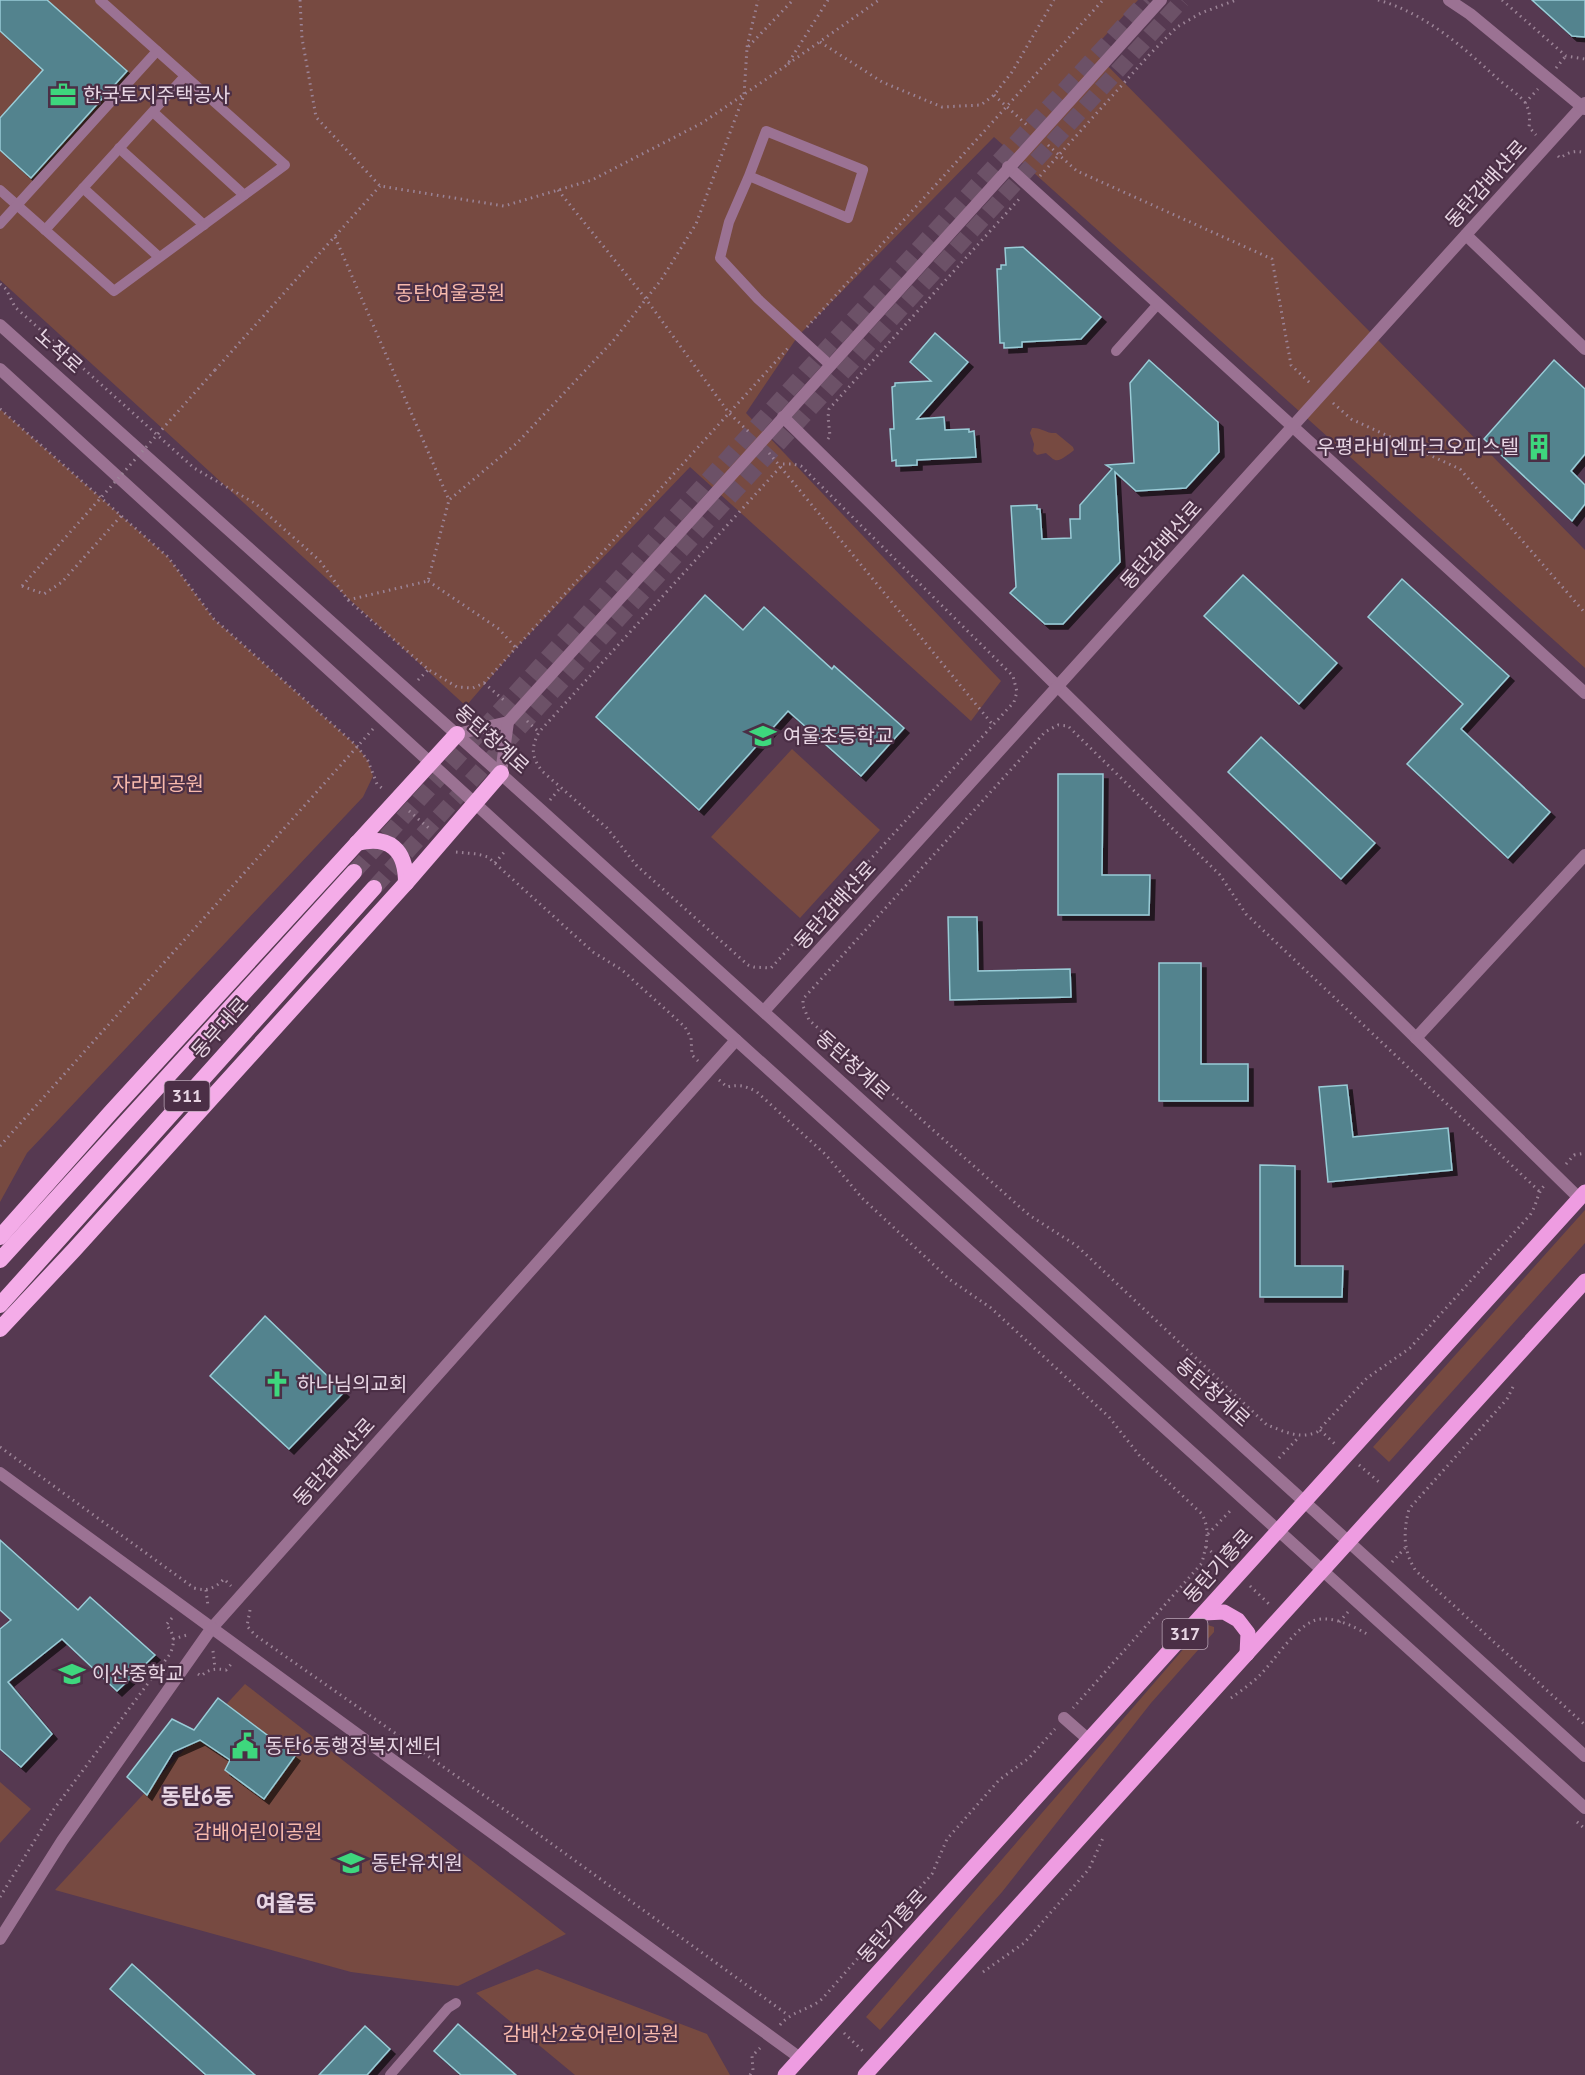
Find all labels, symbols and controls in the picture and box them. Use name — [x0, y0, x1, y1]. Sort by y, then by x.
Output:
office icon: 한국토지주택공사 — [48, 80, 78, 110]
place label: 한국토지주택공사 — [83, 82, 230, 108]
street label: 동탄감배산로 — [1439, 134, 1533, 234]
park label: 동탄여울공원 — [395, 280, 505, 306]
street label: 노작로 — [30, 323, 88, 379]
building icon: 우평라비엔파크오피스텔 — [1524, 432, 1554, 462]
place label: 우평라비엔파크오피스텔 — [1317, 434, 1519, 460]
street label: 동탄감배산로 — [1114, 495, 1208, 595]
street label: 동탄청계로 — [449, 699, 535, 779]
school or university icon: 여울초등학교 — [748, 721, 778, 751]
place label: 여울초등학교 — [783, 723, 893, 749]
park label: 자라뫼공원 — [112, 771, 204, 797]
street label: 동탄감배산로 — [788, 855, 882, 955]
street label: 동부대로 — [186, 992, 254, 1064]
street label: 동탄청계로 — [810, 1025, 896, 1105]
road number: 311 — [164, 1081, 210, 1111]
street label: 동탄청계로 — [1170, 1352, 1256, 1432]
church icon: 하나님의교회 — [262, 1369, 292, 1399]
place label: 하나님의교회 — [297, 1371, 407, 1397]
street label: 동탄감배산로 — [287, 1412, 381, 1512]
street label: 동탄기흥로 — [1178, 1523, 1258, 1609]
road number: 317 — [1162, 1619, 1208, 1649]
school or university icon: 이산중학교 — [57, 1659, 87, 1689]
place label: 이산중학교 — [92, 1661, 184, 1687]
public building icon: 동탄6동행정복지센터 — [230, 1731, 260, 1761]
place label: 동탄6동행정복지센터 — [265, 1733, 442, 1759]
district label: 동탄6동 — [160, 1782, 234, 1810]
park label: 감배어린이공원 — [194, 1819, 322, 1845]
school or university icon: 동탄유치원 — [336, 1848, 366, 1878]
place label: 동탄유치원 — [371, 1850, 463, 1876]
street label: 동탄기흥로 — [852, 1883, 932, 1969]
district label: 여울동 — [256, 1889, 316, 1917]
park label: 감배산2호어린이공원 — [503, 2021, 679, 2047]

